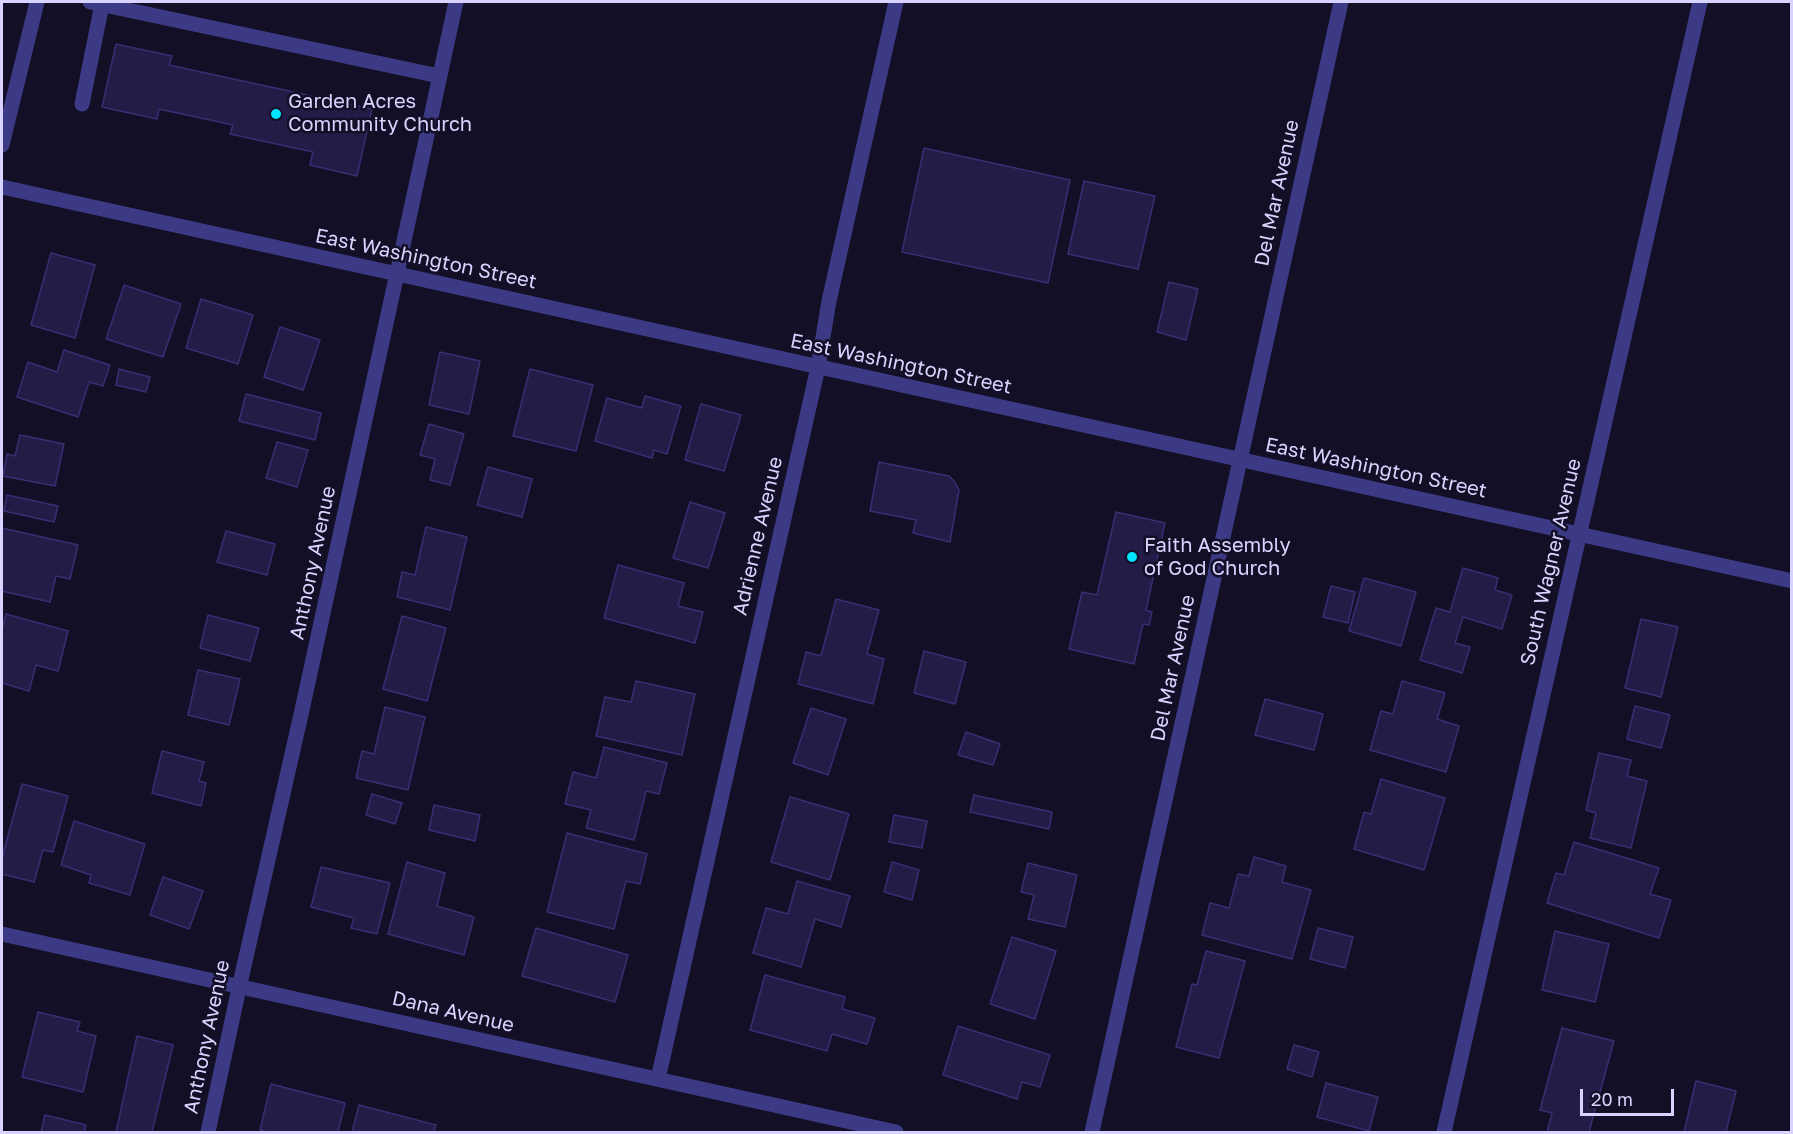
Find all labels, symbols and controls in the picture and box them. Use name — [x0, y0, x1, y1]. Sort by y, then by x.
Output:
place label: Garden Acres Community Church — [288, 90, 472, 137]
marker: Garden Acres Community Church — [269, 107, 283, 121]
street label: Del Mar Avenue — [1250, 118, 1304, 268]
street label: East Washington Street — [313, 224, 539, 294]
street label: East Washington Street — [788, 329, 1014, 399]
street label: East Washington Street — [1263, 433, 1489, 503]
street label: Adrienne Avenue — [728, 454, 788, 618]
street label: South Wagner Avenue — [1516, 456, 1586, 668]
street label: Anthony Avenue — [285, 484, 341, 642]
place label: Faith Assembly of God Church — [1144, 534, 1291, 581]
marker: Faith Assembly of God Church — [1125, 550, 1139, 564]
street label: Del Mar Avenue — [1146, 593, 1200, 743]
street label: Anthony Avenue — [179, 958, 235, 1116]
street label: Dana Avenue — [390, 986, 516, 1038]
scale bar — [1583, 1077, 1678, 1115]
text: 20 m — [1591, 1088, 1633, 1110]

